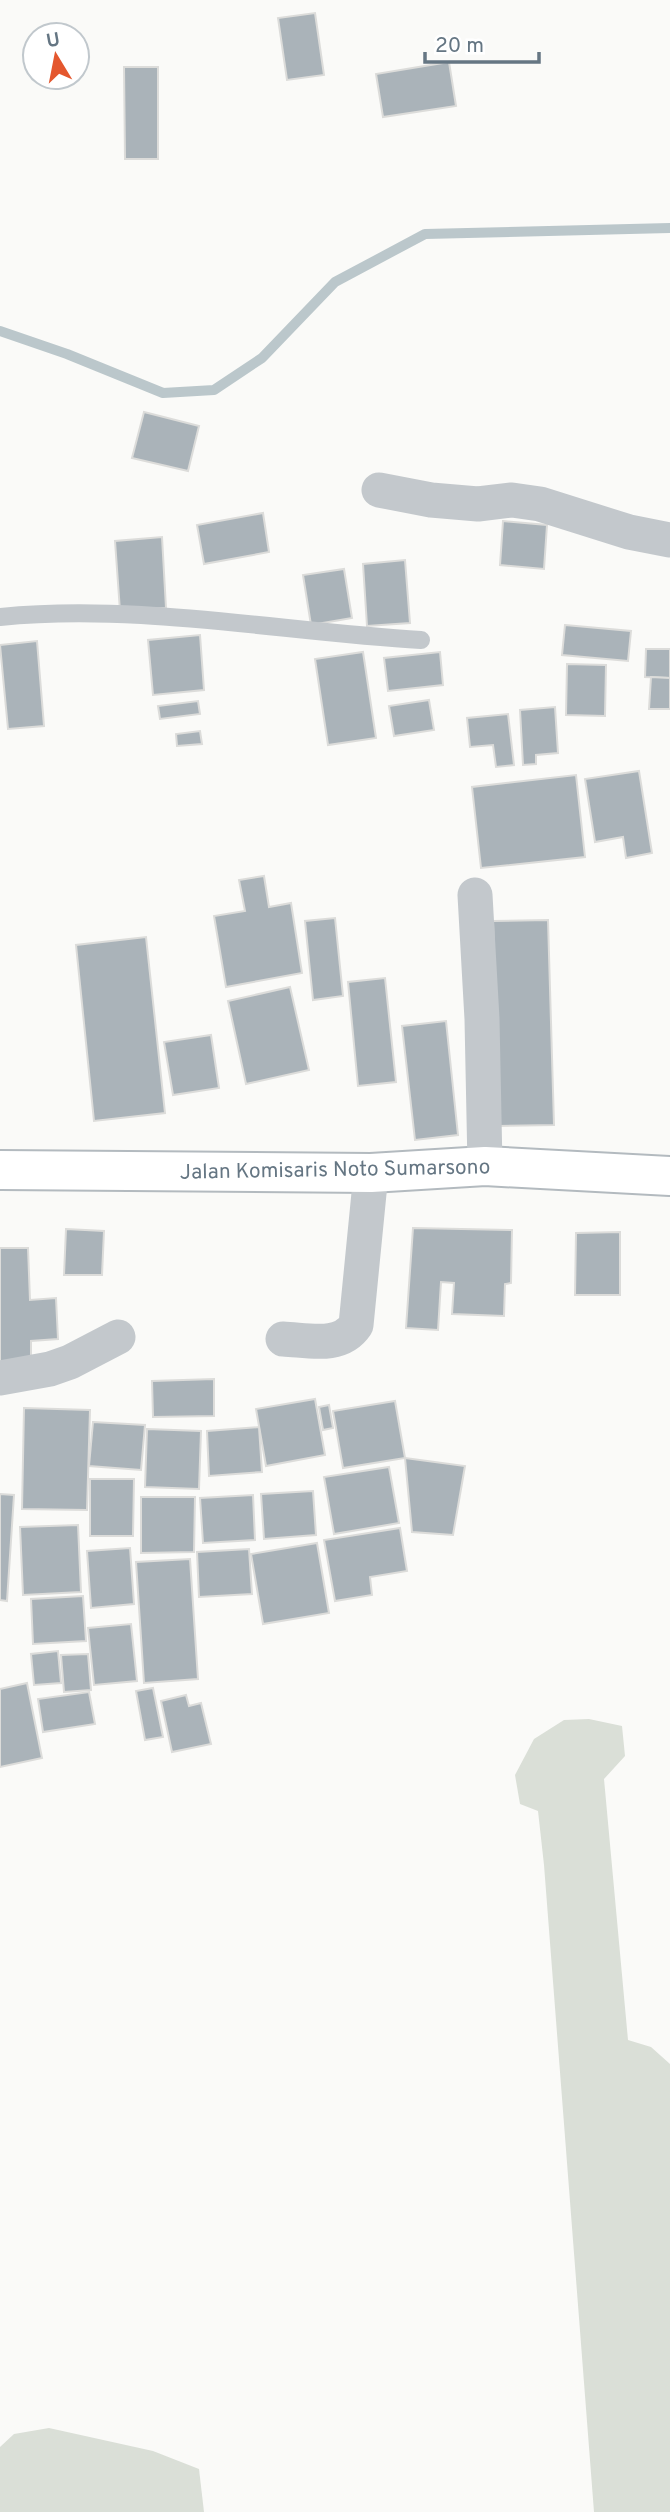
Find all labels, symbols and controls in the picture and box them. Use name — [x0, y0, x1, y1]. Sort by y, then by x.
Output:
north arrow — [21, 21, 91, 91]
scale bar — [425, 21, 539, 65]
text: U — [45, 28, 62, 54]
text: 20 m — [435, 33, 484, 60]
street label: Jalan Komisaris Noto Sumarsono — [179, 1154, 491, 1187]

